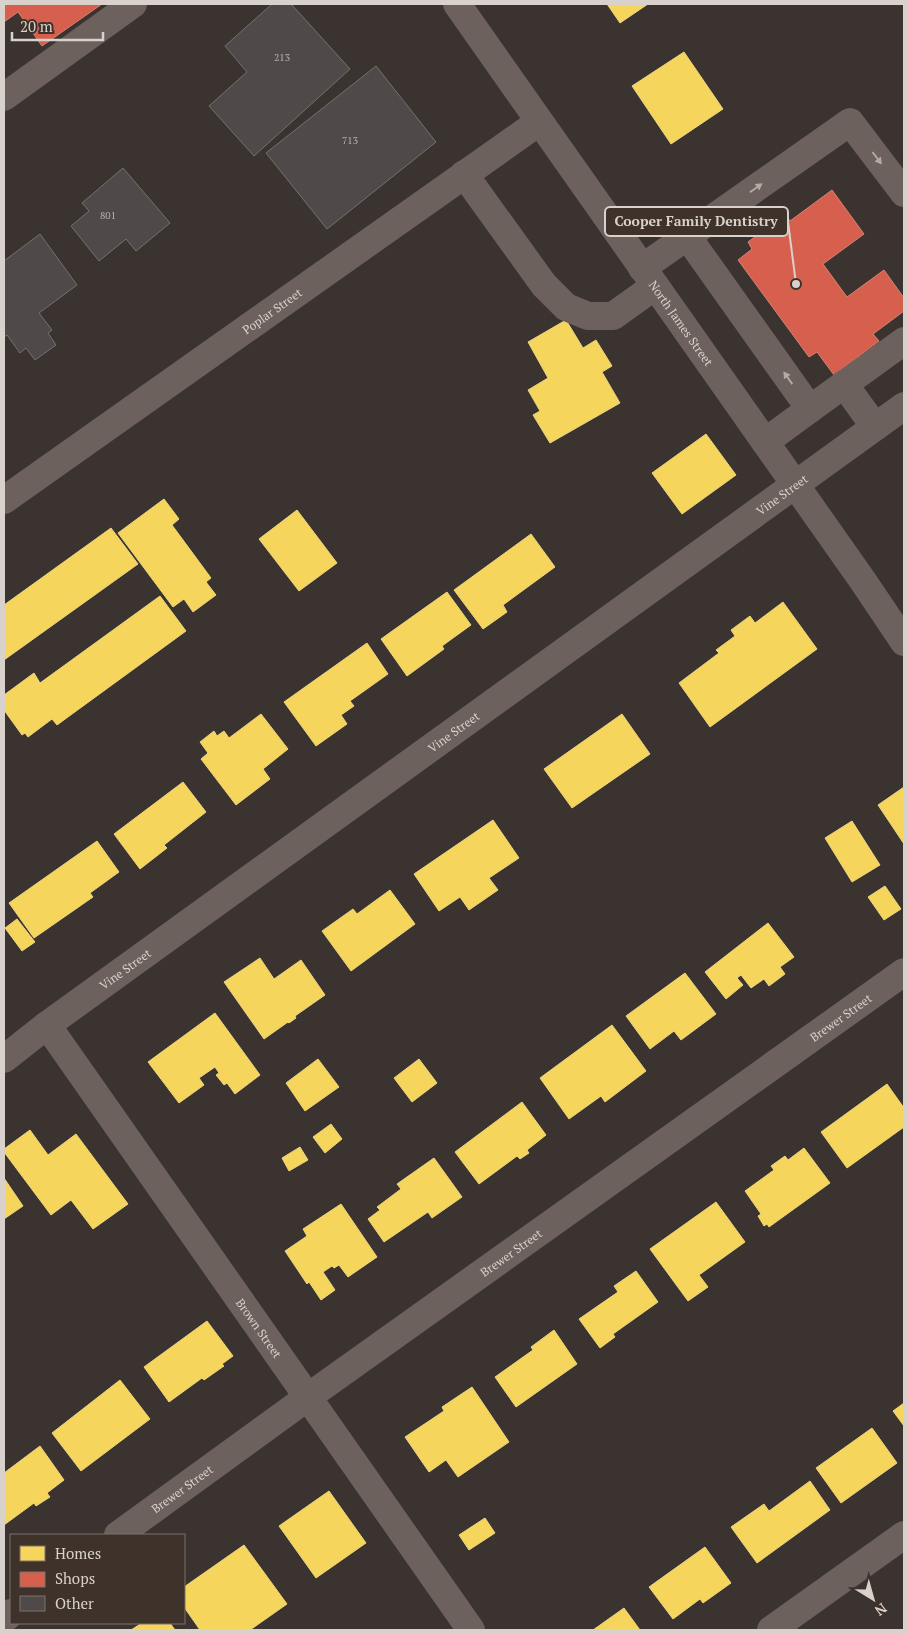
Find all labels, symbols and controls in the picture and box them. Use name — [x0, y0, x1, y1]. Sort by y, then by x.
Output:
scale bar — [12, 10, 104, 42]
text: 20 m — [20, 16, 53, 36]
house number: 213 — [274, 51, 290, 64]
house number: 713 — [342, 134, 358, 147]
one-way arrow — [872, 151, 883, 164]
one-way arrow — [749, 183, 763, 193]
callout: Cooper Family Dentistry — [605, 207, 788, 236]
house number: 801 — [100, 209, 116, 222]
text: Cooper Family Dentistry — [614, 211, 778, 230]
street label: North James Street — [646, 277, 717, 369]
street label: Poplar Street — [239, 284, 305, 337]
one-way arrow — [783, 371, 793, 385]
street label: Vine Street — [753, 470, 811, 518]
street label: Vine Street — [425, 708, 482, 755]
street label: Vine Street — [96, 945, 154, 992]
street label: Brewer Street — [807, 990, 875, 1044]
street label: Brewer Street — [477, 1225, 545, 1279]
street label: Brown Street — [233, 1295, 286, 1361]
street label: Brewer Street — [148, 1461, 216, 1516]
legend — [10, 1534, 185, 1624]
text: Homes — [55, 1543, 101, 1563]
text: Shops — [55, 1568, 95, 1588]
north arrow — [848, 1574, 898, 1624]
text: Other — [55, 1593, 94, 1613]
text: N — [871, 1599, 891, 1621]

